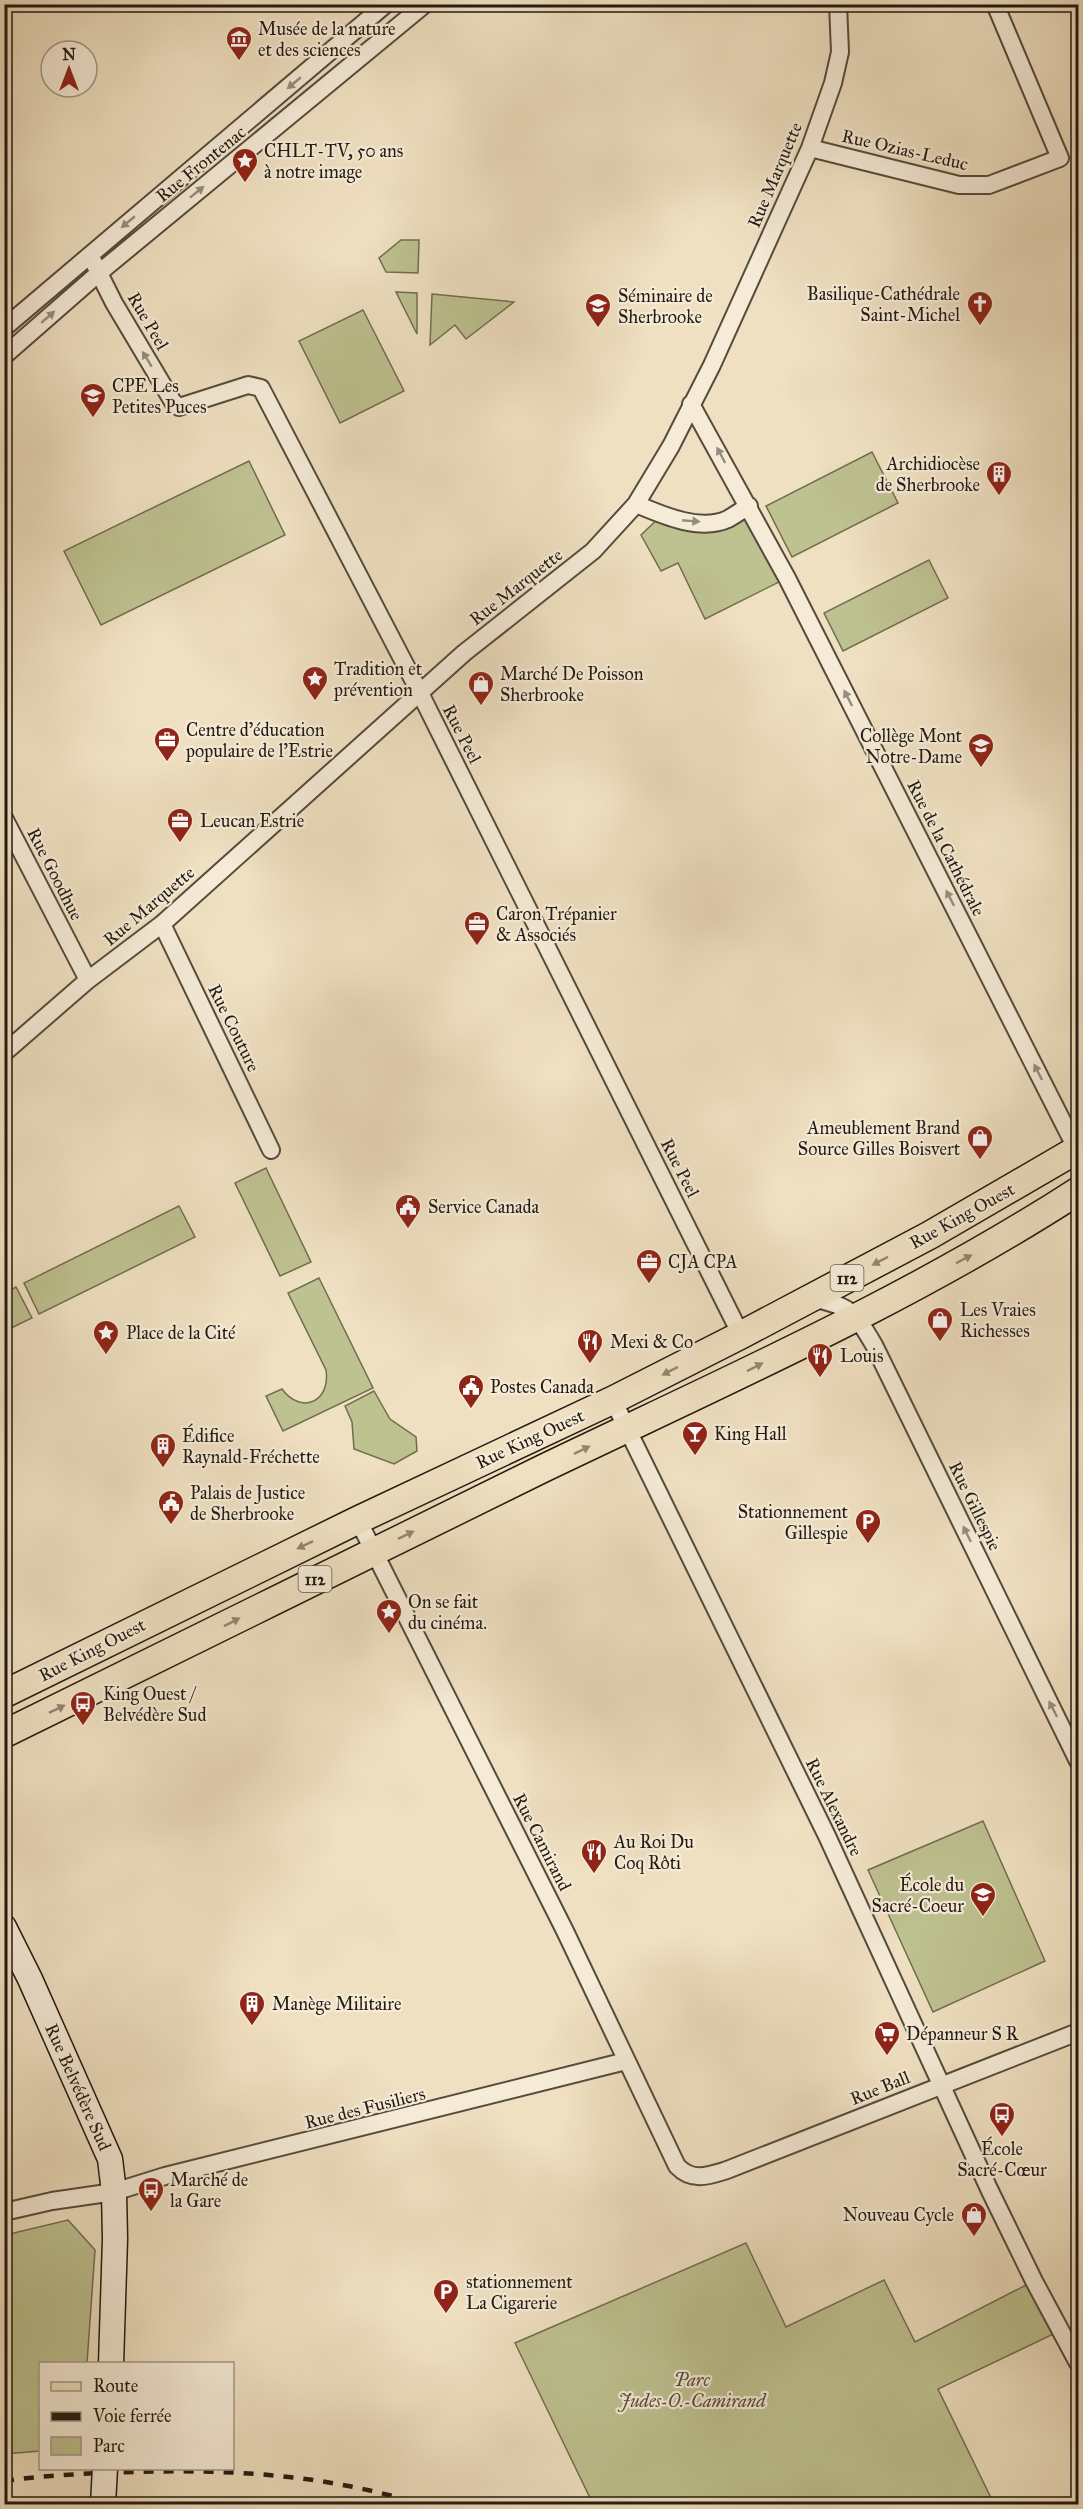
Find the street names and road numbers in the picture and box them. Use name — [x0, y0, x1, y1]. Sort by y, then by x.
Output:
street label: Rue Marquette — [743, 119, 808, 231]
street label: Rue Frontenac — [152, 121, 251, 207]
street label: Rue Ozias-Leduc — [840, 125, 971, 175]
street label: Rue Peel — [123, 288, 173, 354]
street label: Rue Marquette — [465, 544, 568, 631]
street label: Rue Peel — [438, 701, 486, 767]
street label: Rue de la Cathédrale — [902, 776, 990, 920]
street label: Rue Goodhue — [22, 824, 88, 924]
street label: Rue Marquette — [99, 861, 200, 951]
street label: Rue Couture — [203, 981, 265, 1075]
street label: Rue Peel — [656, 1135, 704, 1201]
street label: Rue King Ouest — [906, 1178, 1019, 1255]
road number: 112 — [830, 1265, 864, 1291]
street label: Rue King Ouest — [472, 1404, 589, 1475]
street label: Rue Gillespie — [944, 1458, 1006, 1554]
road number: 112 — [298, 1566, 332, 1592]
street label: Rue King Ouest — [35, 1613, 150, 1687]
street label: Rue Alexandre — [801, 1754, 867, 1860]
street label: Rue Camirand — [508, 1790, 576, 1894]
street label: Rue Belvédère Sud — [40, 2020, 116, 2154]
street label: Rue Ball — [847, 2066, 913, 2110]
street label: Rue des Fusiliers — [302, 2082, 428, 2134]

